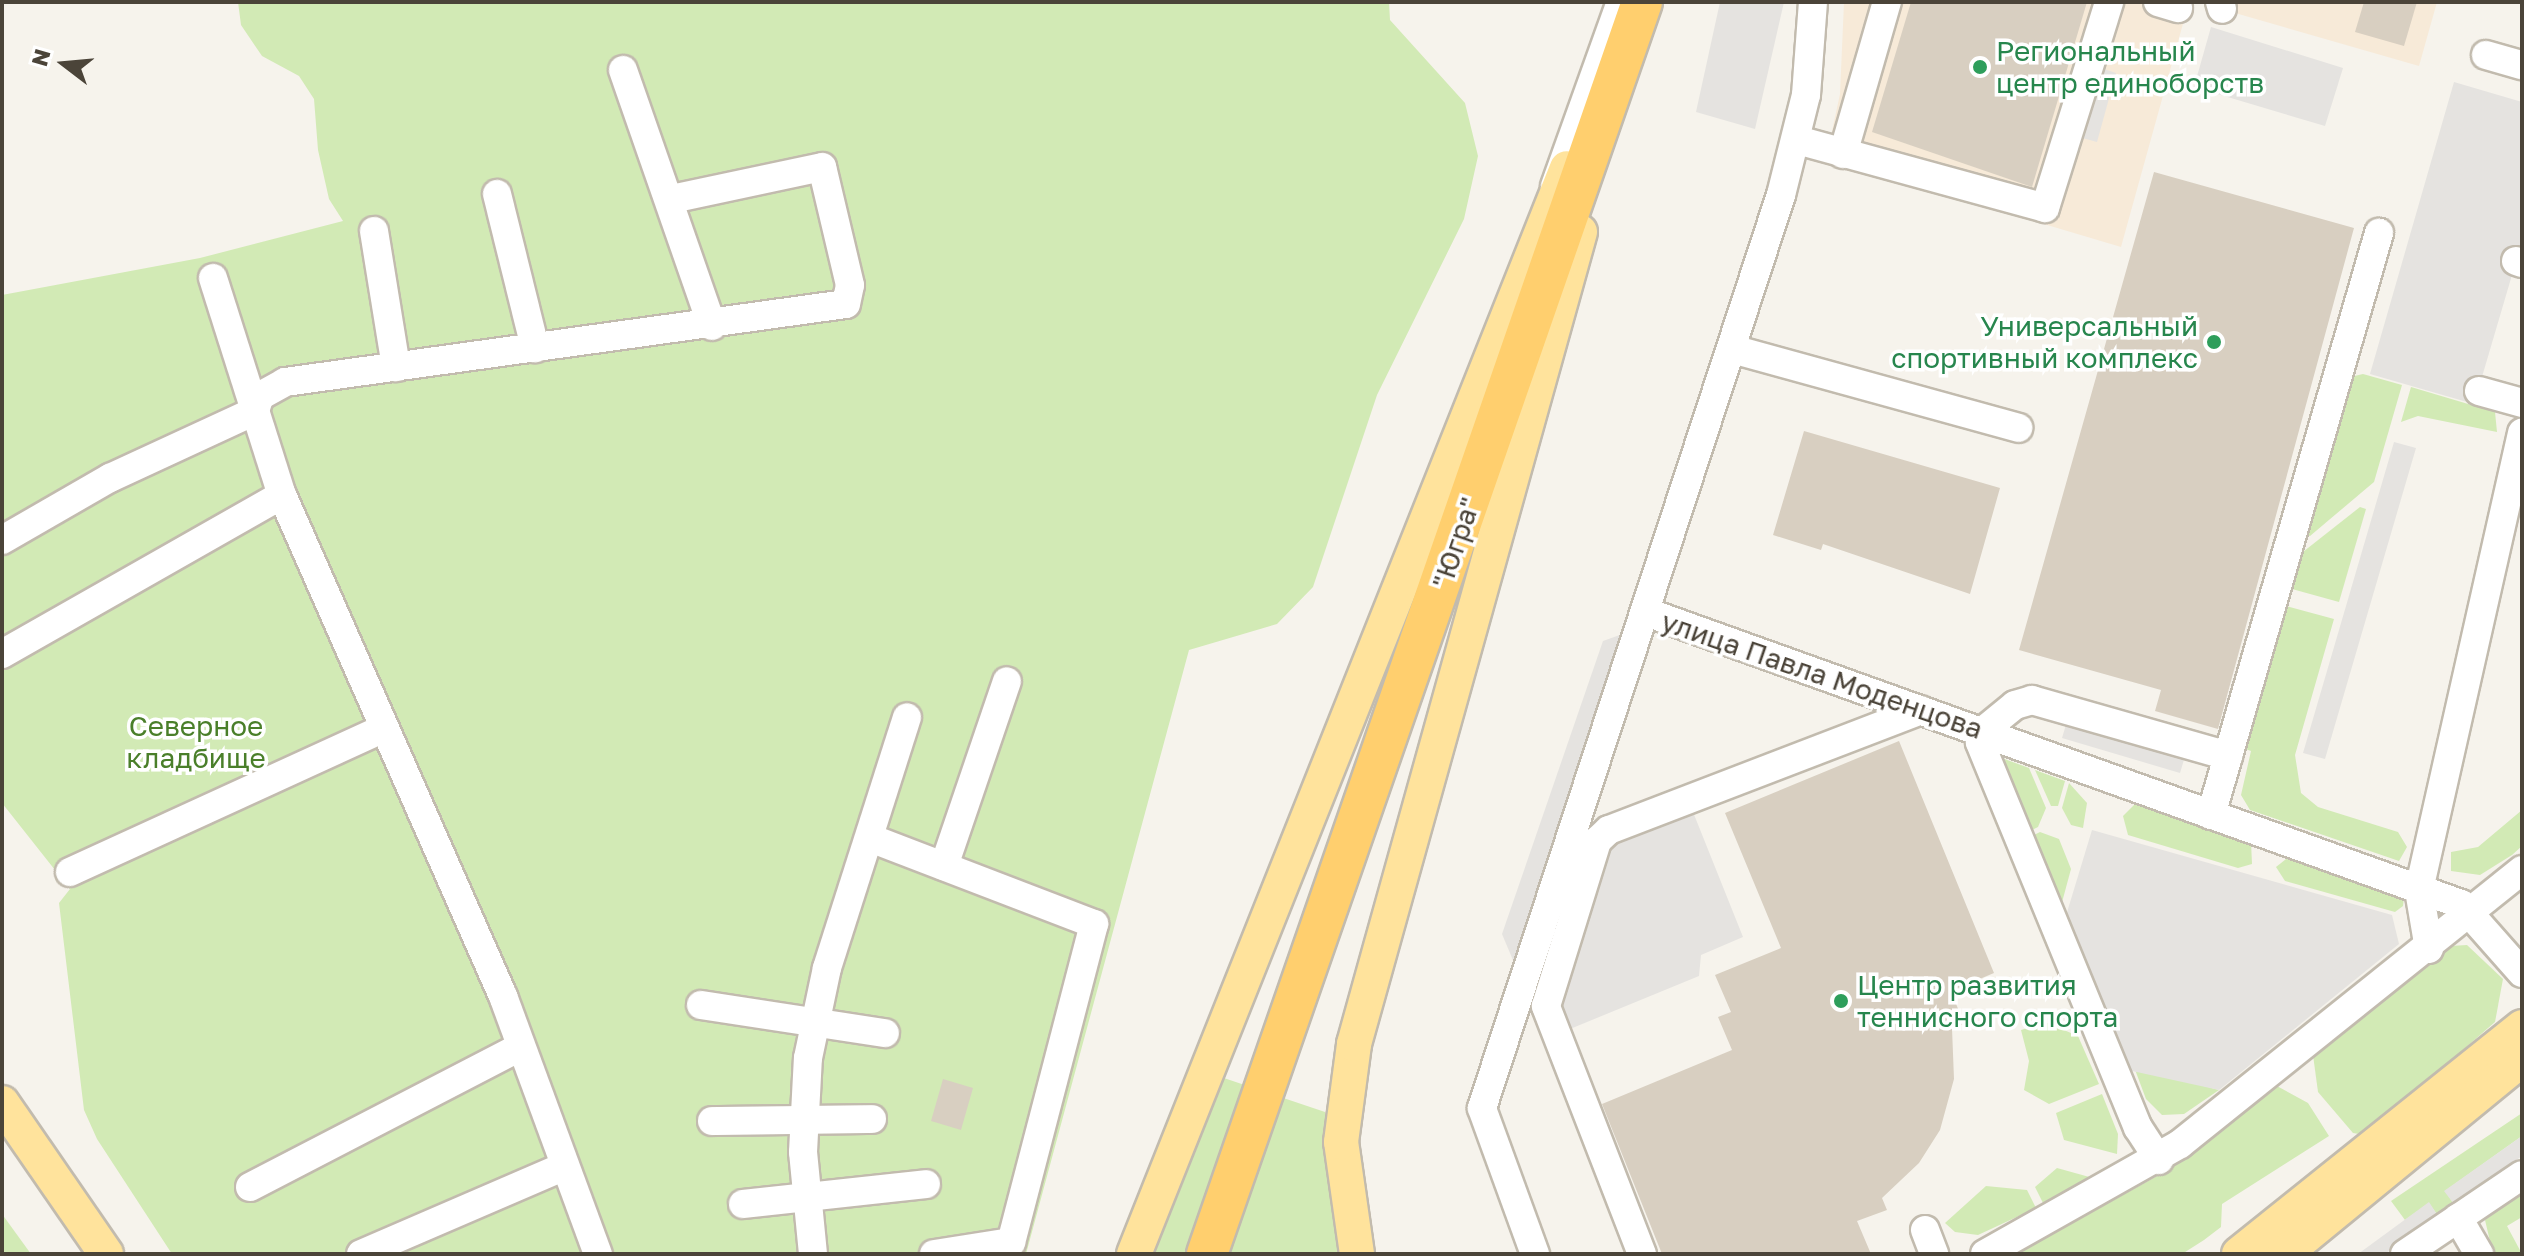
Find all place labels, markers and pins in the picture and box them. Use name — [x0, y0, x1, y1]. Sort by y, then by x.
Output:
place label: Региональный центр единоборств — [1996, 34, 2264, 100]
marker: Региональный центр единоборств — [1971, 58, 1989, 76]
place label: Универсальный спортивный комплекс — [1891, 309, 2198, 375]
marker: Универсальный спортивный комплекс — [2205, 333, 2223, 351]
place label: Центр развития теннисного спорта — [1857, 968, 2118, 1034]
marker: Центр развития теннисного спорта — [1832, 992, 1850, 1010]

